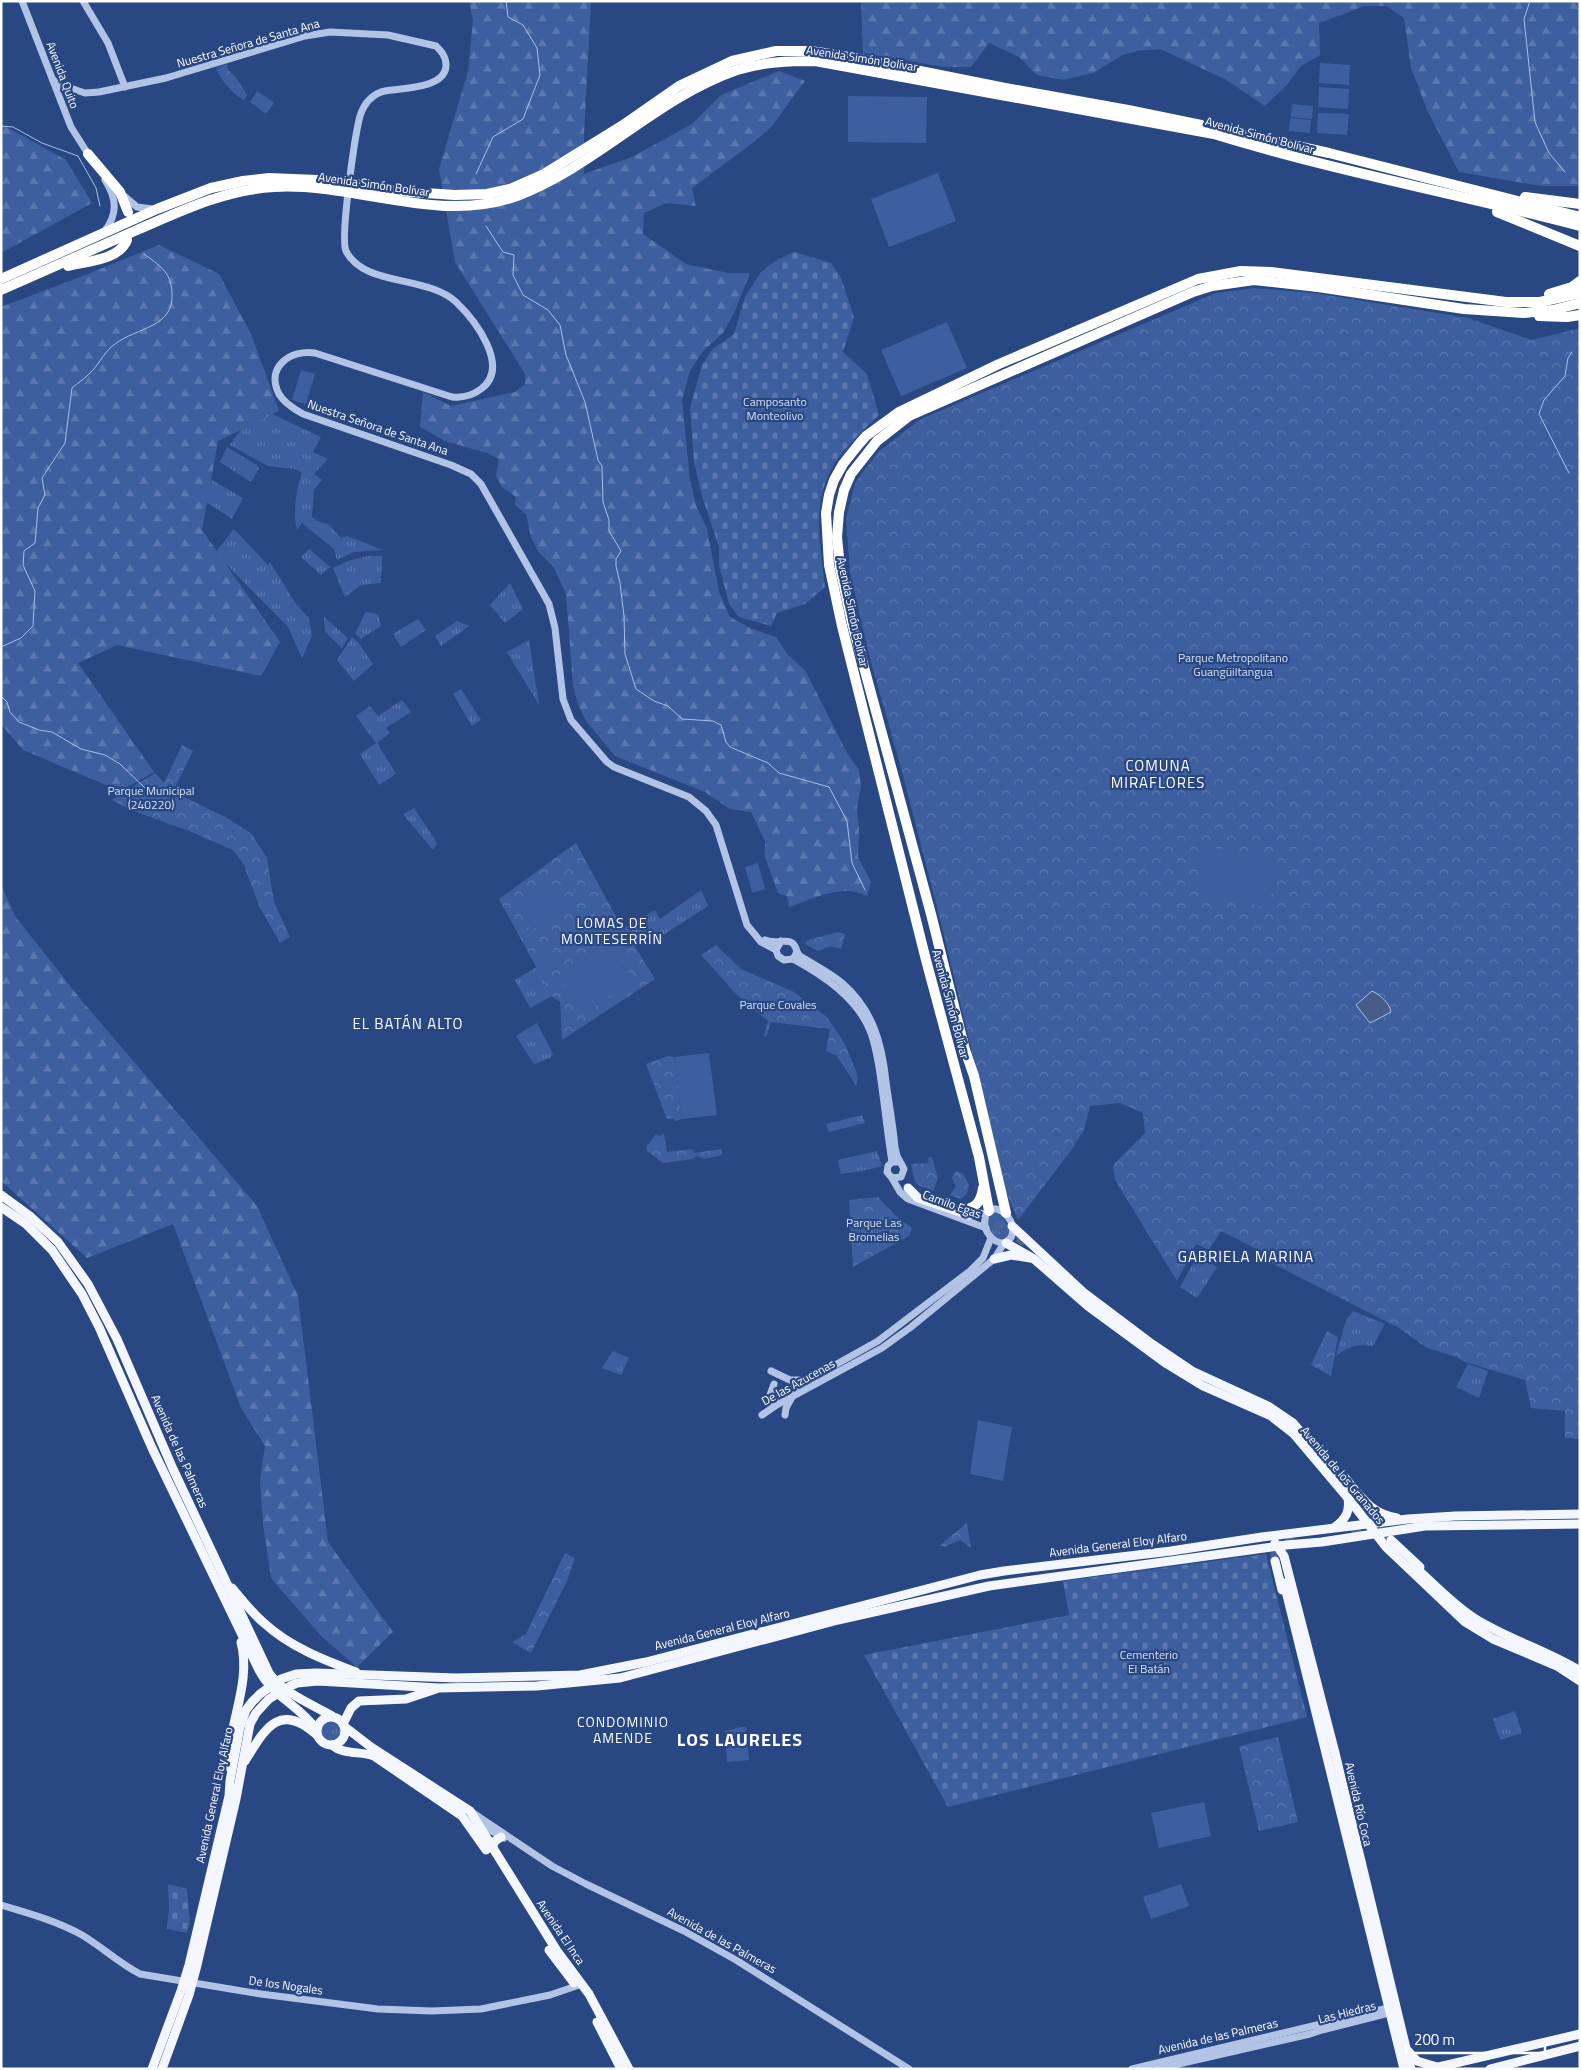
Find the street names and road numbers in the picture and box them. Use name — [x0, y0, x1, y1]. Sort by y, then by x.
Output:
street label: Nuestra Señora de Santa Ana — [174, 14, 322, 72]
street label: Avenida Quito — [42, 39, 84, 111]
street label: Avenida Simón Bolívar — [805, 40, 919, 76]
street label: Avenida Simón Bolívar — [1203, 111, 1317, 159]
street label: Avenida Simón Bolívar — [317, 167, 431, 201]
street label: Nuestra Señora de Santa Ana — [305, 394, 451, 460]
street label: Avenida Simón Bolívar — [832, 555, 874, 669]
street label: Avenida Simón Bolívar — [927, 947, 975, 1061]
street label: Camilo Egas — [920, 1185, 984, 1224]
street label: De las Azucenas — [758, 1354, 839, 1410]
street label: Avenida de las Palmeras — [146, 1391, 214, 1511]
street label: Avenida de los Granados — [1296, 1422, 1390, 1529]
street label: Avenida General Eloy Alfaro — [1048, 1526, 1188, 1562]
street label: Avenida General Eloy Alfaro — [652, 1603, 792, 1655]
street label: Avenida General Eloy Alfaro — [190, 1725, 238, 1865]
street label: Avenida Río Coca — [1340, 1760, 1378, 1848]
street label: Avenida El Inca — [532, 1895, 590, 1969]
street label: Avenida de las Palmeras — [664, 1902, 781, 1978]
street label: De los Nogales — [248, 1970, 325, 2000]
street label: Las Hiedras — [1316, 1996, 1378, 2028]
street label: Avenida de las Palmeras — [1156, 2013, 1280, 2059]

